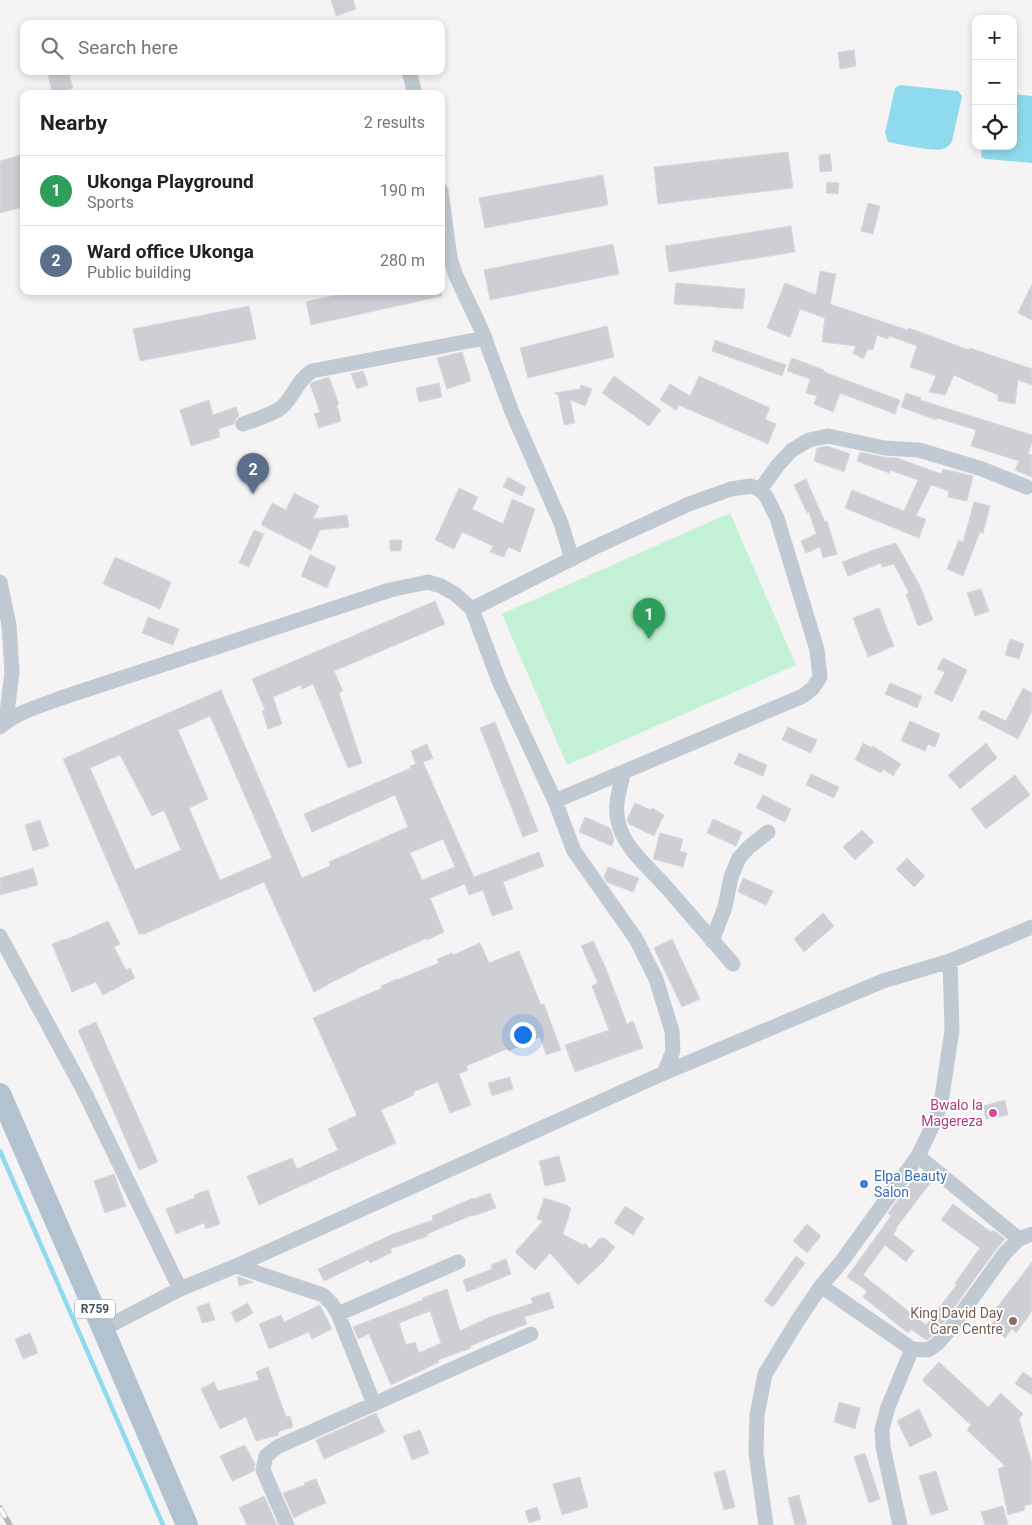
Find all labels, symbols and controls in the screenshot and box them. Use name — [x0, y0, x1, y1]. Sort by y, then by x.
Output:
map controls — [972, 15, 1017, 150]
button: + — [972, 15, 1017, 60]
search box — [20, 20, 445, 75]
icon: search — [38, 34, 66, 62]
text: Search here — [78, 36, 178, 59]
button: − — [972, 60, 1017, 105]
button: locate — [972, 105, 1017, 150]
text: Nearby — [40, 111, 107, 135]
text: 2 results — [364, 113, 425, 132]
text: Ukonga Playground — [87, 170, 254, 193]
text: 1 — [51, 181, 61, 200]
text: 190 m — [380, 181, 425, 200]
text: Sports — [87, 193, 134, 212]
text: Ward office Ukonga — [87, 240, 254, 263]
text: 2 — [51, 251, 61, 270]
text: 280 m — [380, 251, 425, 270]
text: Public building — [87, 263, 191, 282]
pin: 2 — [237, 453, 269, 494]
pin: 1 — [633, 598, 665, 639]
your location — [510, 1022, 536, 1048]
place label: Bwalo la Magereza — [921, 1097, 983, 1129]
marker: Bwalo la Magereza — [987, 1107, 999, 1119]
place label: Elpa Beauty Salon — [874, 1168, 947, 1200]
marker: Elpa Beauty Salon — [858, 1178, 870, 1190]
road number: R759 — [75, 1300, 115, 1318]
place label: King David Day Care Centre — [910, 1305, 1003, 1337]
marker: King David Day Care Centre — [1007, 1315, 1019, 1327]

